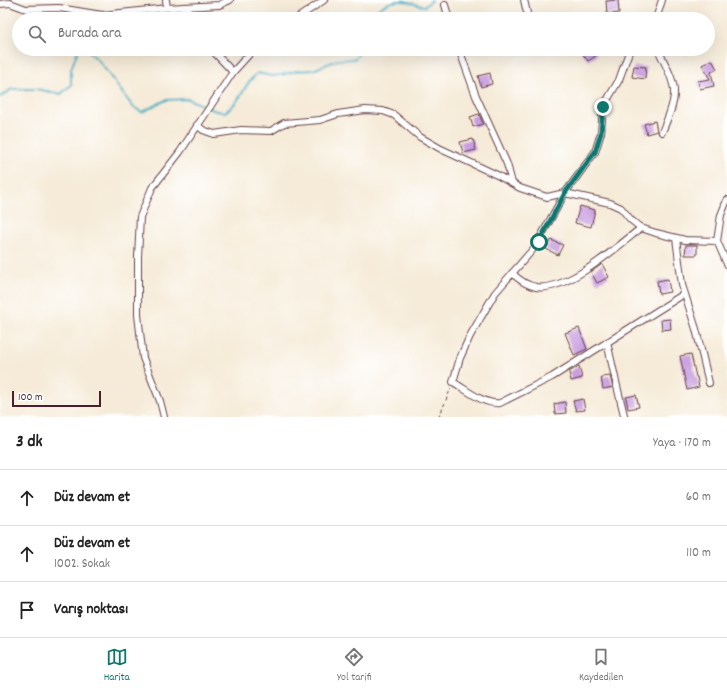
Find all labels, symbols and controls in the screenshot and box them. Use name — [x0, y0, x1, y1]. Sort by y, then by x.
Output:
search box — [12, 12, 715, 56]
icon: search — [26, 23, 48, 45]
text: Burada ara — [58, 23, 121, 45]
route end — [594, 98, 612, 116]
route start — [530, 233, 548, 251]
scale bar — [12, 389, 101, 408]
text: 100 m — [18, 390, 42, 406]
text: 3 dk — [16, 431, 42, 455]
text: Yaya · 170 m — [653, 434, 711, 453]
icon: ahead — [16, 487, 38, 509]
text: Düz devam et — [54, 487, 130, 509]
text: 60 m — [686, 488, 711, 507]
text: Düz devam et — [54, 533, 130, 555]
icon: ahead — [16, 543, 38, 565]
text: 110 m — [686, 544, 711, 563]
text: 1002. Sokak — [54, 555, 110, 574]
icon: arrive — [16, 599, 38, 621]
text: Varış noktası — [54, 599, 128, 621]
tab: Harita — [104, 646, 130, 686]
tab: Yol tarifi — [337, 646, 372, 686]
tab: Kaydedilen — [579, 646, 623, 686]

